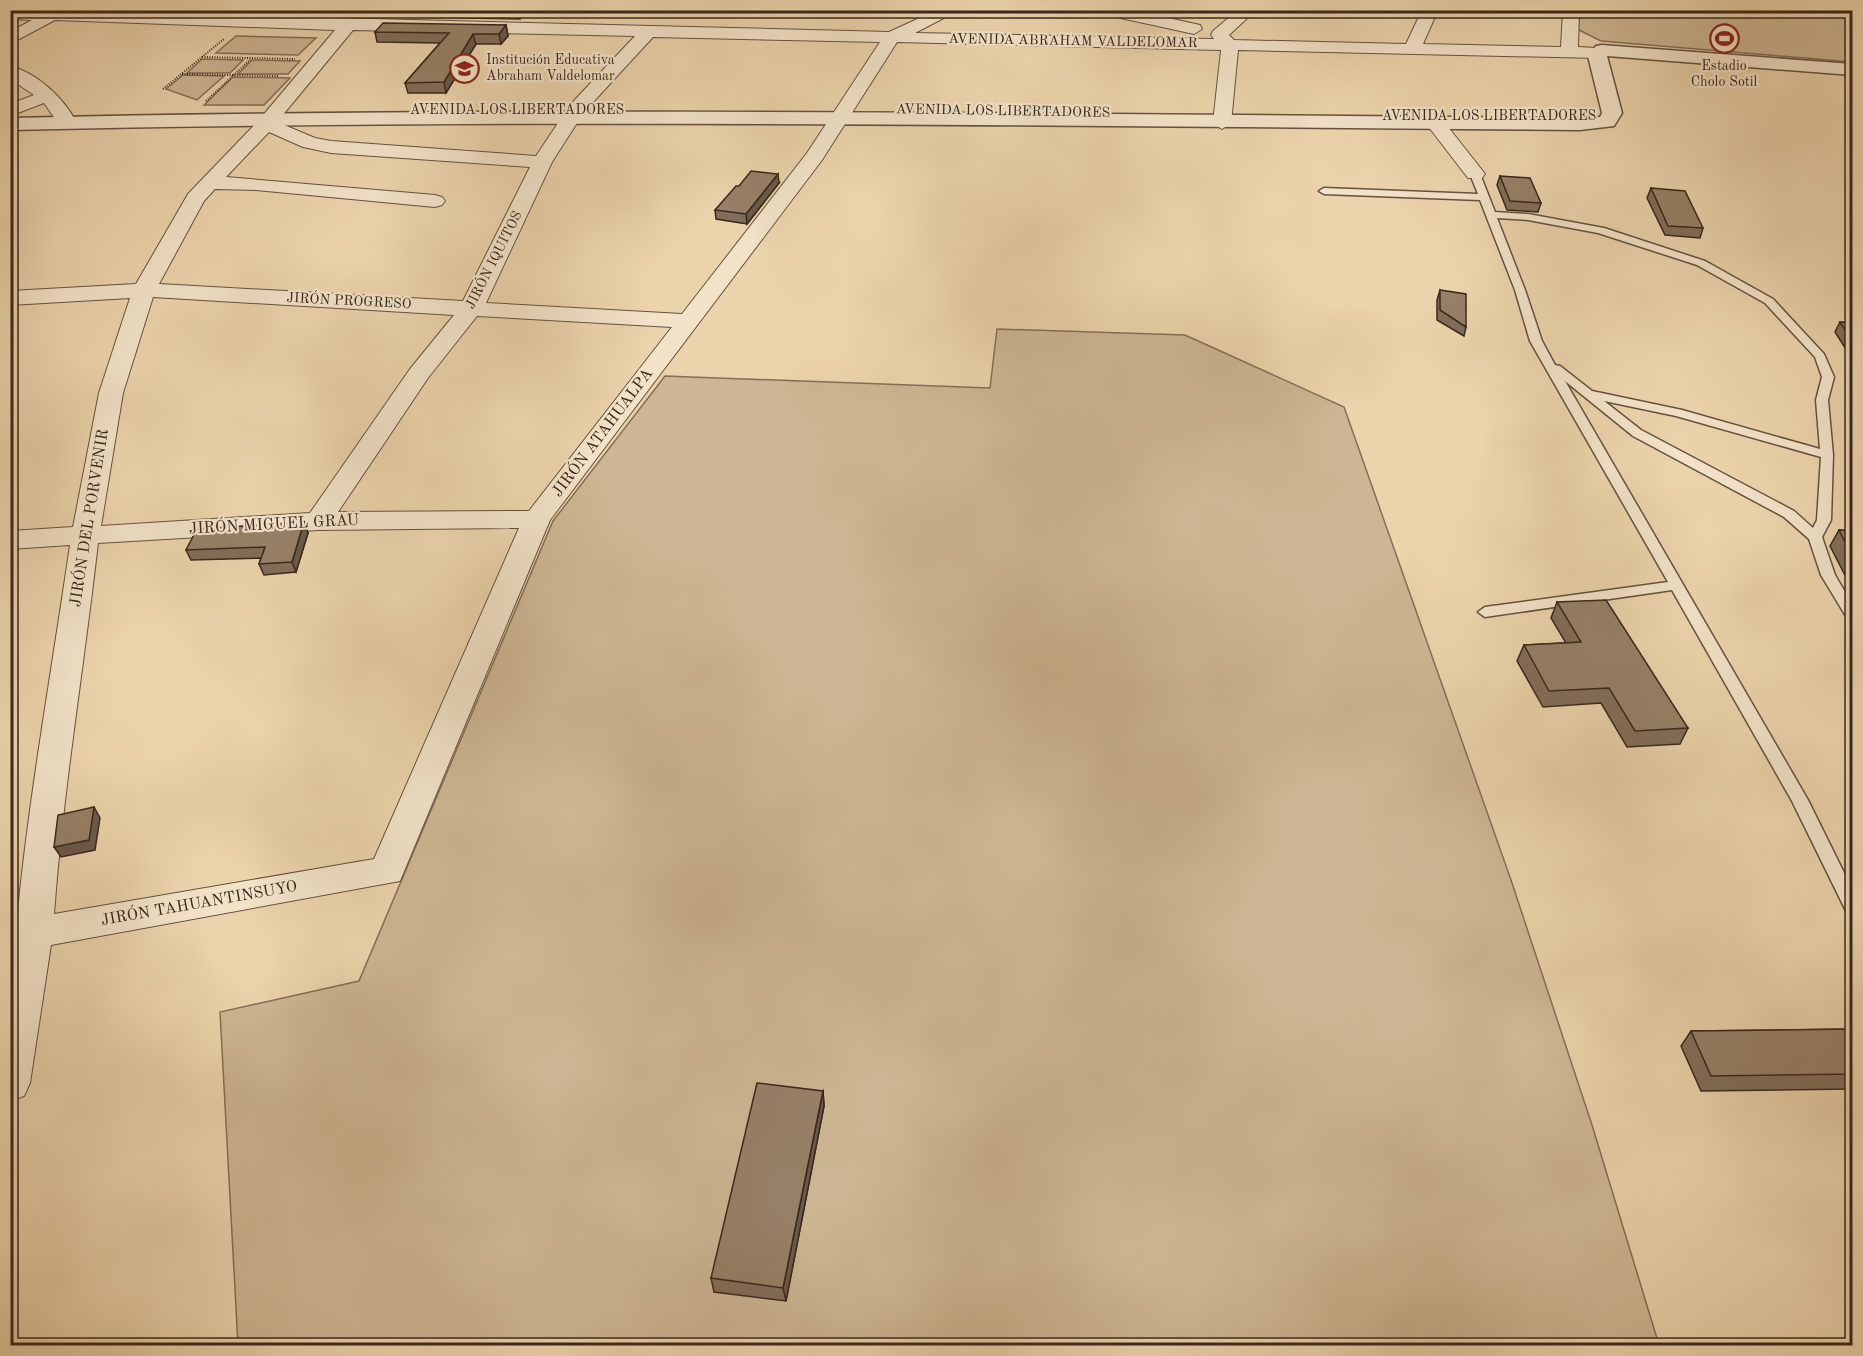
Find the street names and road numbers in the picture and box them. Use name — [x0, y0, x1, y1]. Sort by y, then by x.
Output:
street label: AVENIDA ABRAHAM VALDELOMAR — [948, 32, 1198, 50]
street label: AVENIDA LOS LIBERTADORES — [896, 102, 1110, 120]
street label: AVENIDA LOS LIBERTADORES — [410, 103, 624, 117]
street label: AVENIDA LOS LIBERTADORES — [1382, 109, 1596, 123]
street label: JIRÓN IQUITOS — [460, 207, 525, 311]
street label: JIRÓN PROGRESO — [286, 287, 412, 311]
street label: JIRÓN ATAHUALPA — [546, 363, 656, 500]
street label: JIRÓN DEL PORVENIR — [63, 427, 112, 608]
street label: JIRÓN MIGUEL GRAU — [188, 508, 360, 537]
street label: JIRÓN TAHUANTINSUYO — [99, 874, 298, 929]

